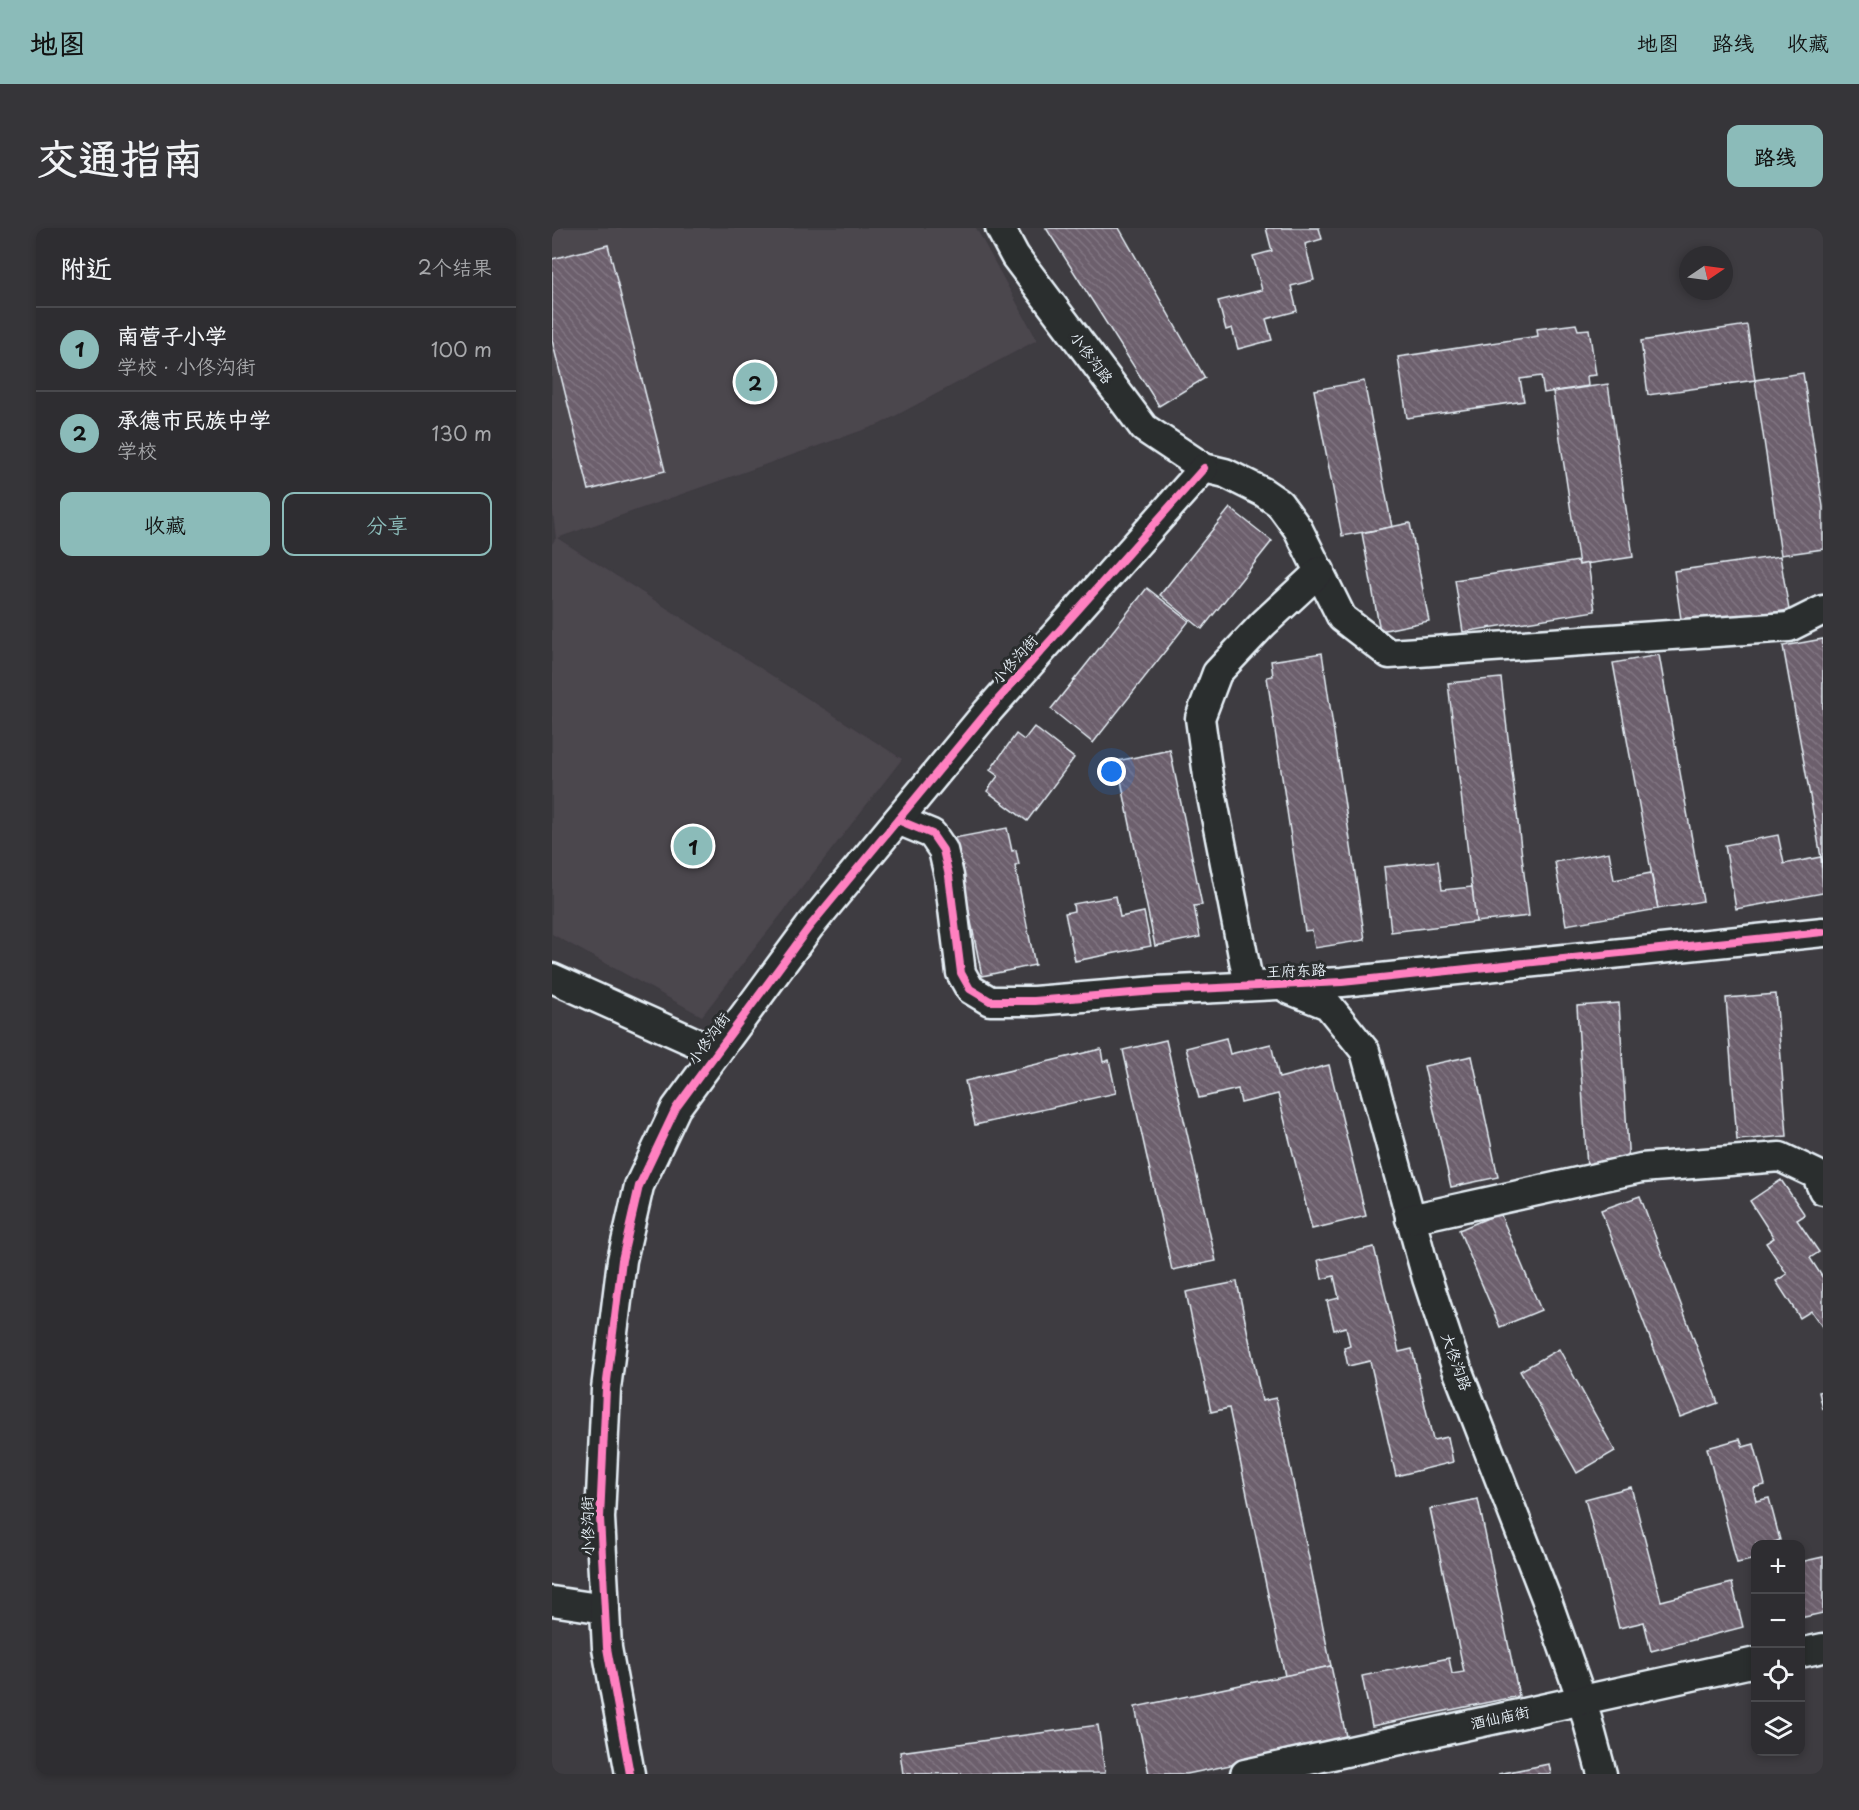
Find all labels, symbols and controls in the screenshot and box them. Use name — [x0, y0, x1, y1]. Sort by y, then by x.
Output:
text: 地图 — [30, 21, 86, 64]
text: 地图 — [1637, 26, 1679, 58]
text: 路线 — [1712, 26, 1754, 58]
text: 收藏 — [1787, 26, 1829, 58]
text: 交通指南 — [36, 125, 204, 188]
button: 路线 — [1727, 125, 1823, 187]
north arrow — [1679, 246, 1733, 300]
text: 附近 — [60, 248, 112, 287]
text: 2个结果 — [418, 252, 492, 282]
text: 南营子小学 — [117, 318, 227, 351]
street label: 小佟沟路 — [1065, 326, 1119, 388]
text: 1 — [75, 334, 84, 364]
text: 100 m — [431, 334, 492, 364]
text: 学校 · 小佟沟街 — [117, 351, 256, 381]
pin: 2 — [736, 360, 774, 404]
text: 承德市民族中学 — [117, 402, 271, 435]
text: 2 — [72, 418, 87, 448]
text: 130 m — [432, 418, 492, 448]
text: 学校 — [117, 435, 157, 465]
button: 收藏 — [60, 492, 270, 556]
button: 分享 — [282, 492, 492, 556]
street label: 小佟沟街 — [985, 629, 1043, 689]
your location — [1097, 757, 1126, 786]
pin: 1 — [674, 824, 712, 868]
street label: 王府东路 — [1266, 957, 1326, 982]
street label: 小佟沟街 — [681, 1007, 735, 1069]
street label: 大佟沟路 — [1436, 1329, 1478, 1394]
street label: 小佟沟街 — [574, 1496, 599, 1556]
map controls — [1751, 1540, 1805, 1756]
button: + — [1751, 1540, 1805, 1594]
button: − — [1751, 1594, 1805, 1648]
button: locate — [1751, 1648, 1805, 1702]
street label: 酒仙庙街 — [1468, 1699, 1531, 1734]
button: layers — [1751, 1702, 1805, 1756]

